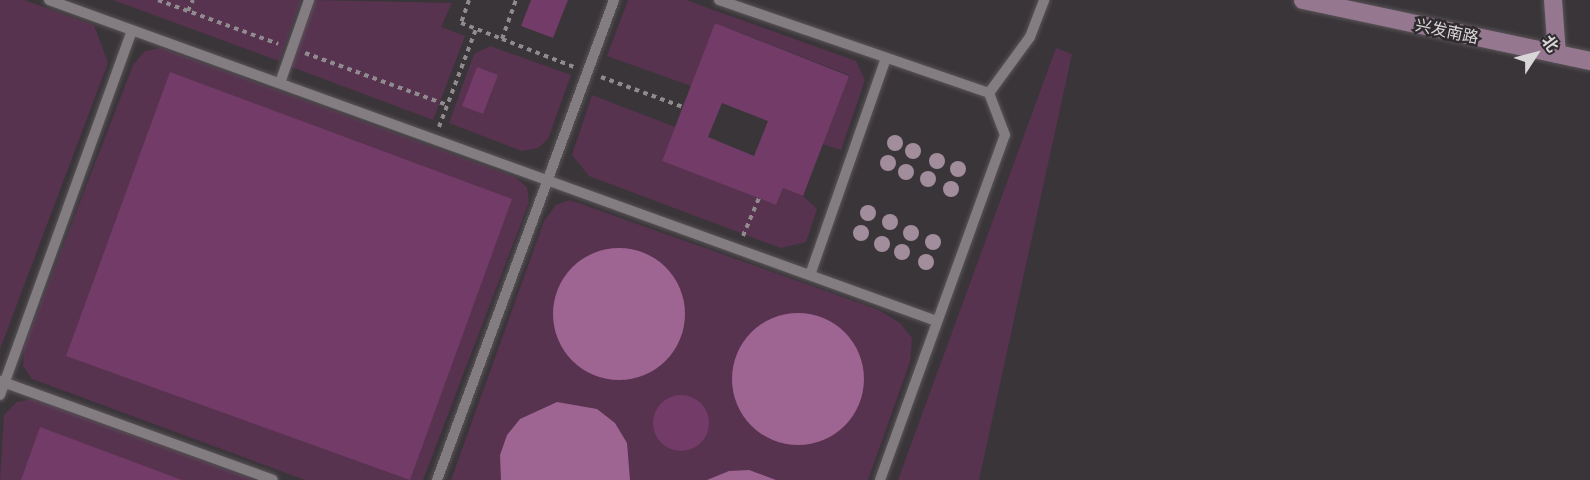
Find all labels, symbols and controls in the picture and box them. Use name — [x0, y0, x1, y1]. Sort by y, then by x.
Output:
street label: 兴发南路 — [1414, 15, 1480, 47]
north arrow — [1506, 24, 1566, 84]
text: 北 — [1538, 31, 1563, 56]

